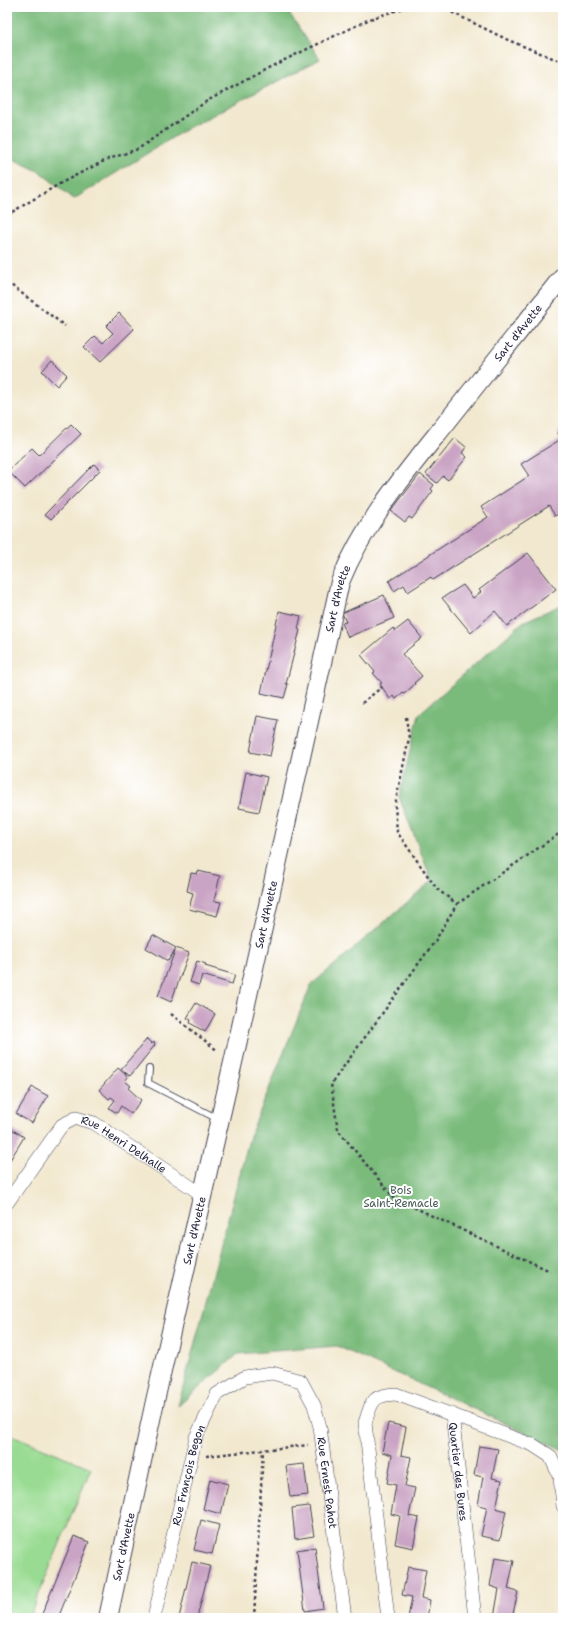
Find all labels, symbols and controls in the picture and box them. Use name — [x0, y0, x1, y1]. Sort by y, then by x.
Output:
street label: Sart d'Avette — [491, 301, 546, 365]
street label: Sart d'Avette — [322, 562, 355, 634]
street label: Sart d'Avette — [252, 879, 281, 950]
street label: Rue Henri Delhalle — [79, 1113, 169, 1177]
park label: Bois Saint-Remacle — [363, 1183, 439, 1211]
street label: Sart d'Avette — [180, 1195, 210, 1266]
street label: Rue François Begon — [169, 1422, 209, 1527]
street label: Quartier des Bures — [445, 1422, 471, 1522]
street label: Rue Ernest Pahot — [313, 1436, 340, 1530]
street label: Sart d'Avette — [109, 1511, 139, 1582]

